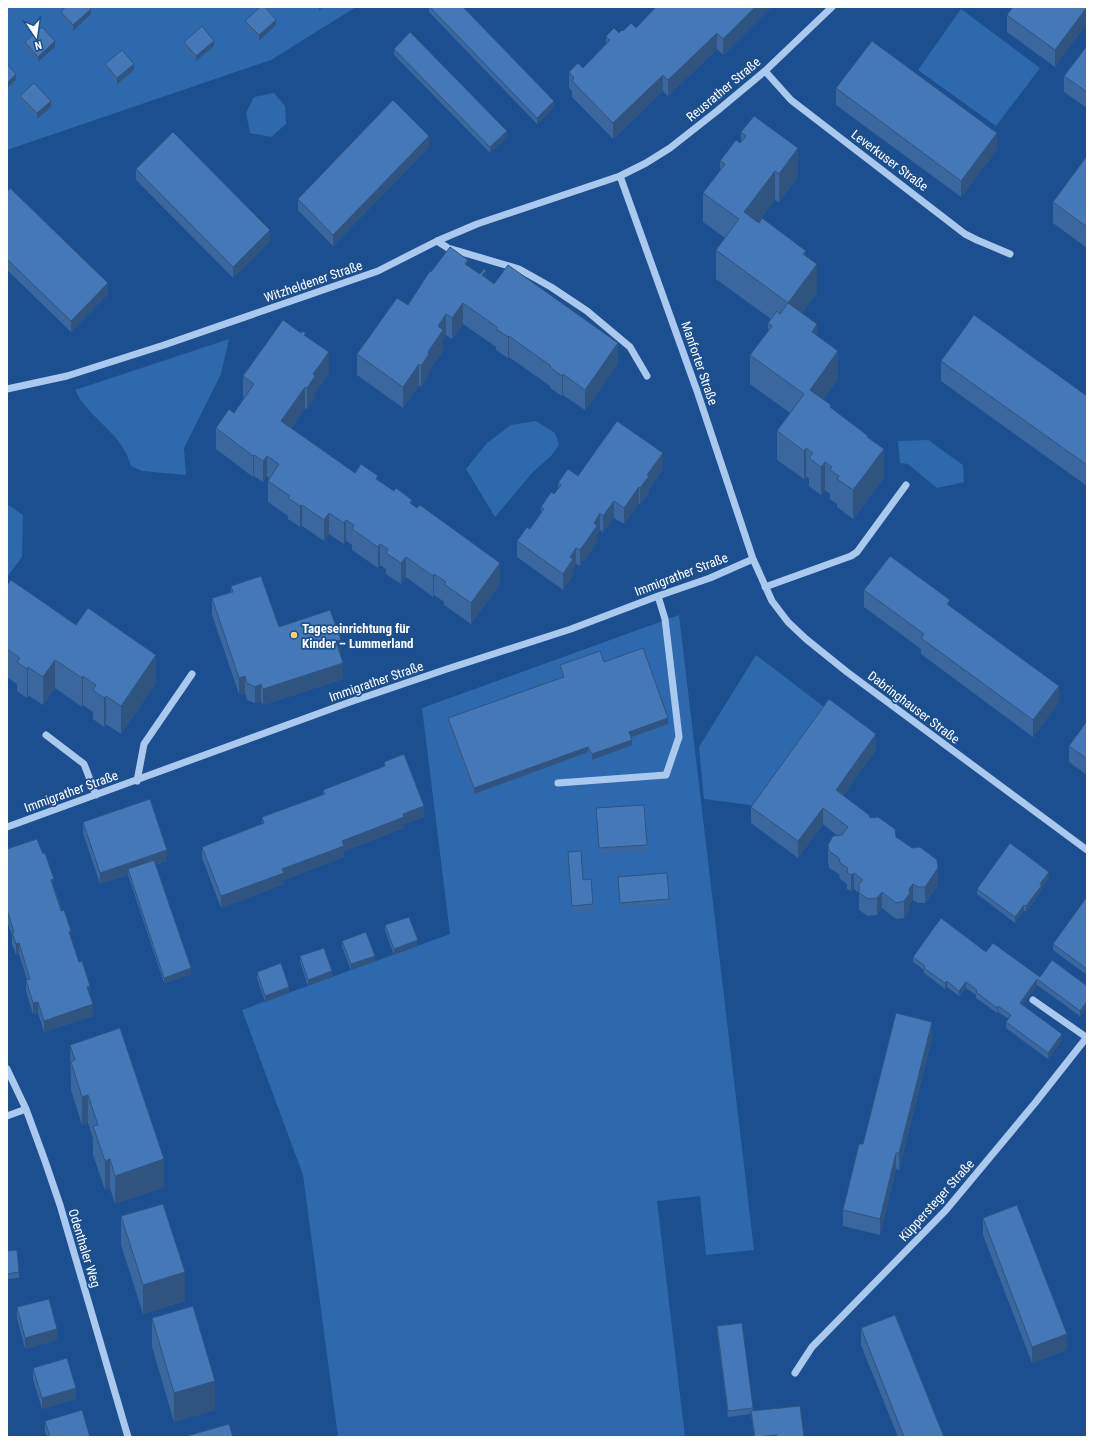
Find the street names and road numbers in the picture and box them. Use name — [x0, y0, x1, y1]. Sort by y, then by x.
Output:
street label: Reusrather Straße — [683, 54, 763, 125]
street label: Leverkuser Straße — [848, 127, 931, 194]
street label: Witzheldener Straße — [262, 258, 364, 305]
street label: Manforter Straße — [678, 319, 721, 407]
street label: Immigrather Straße — [632, 550, 730, 599]
street label: Immigrather Straße — [327, 658, 425, 705]
street label: Dabringhauser Straße — [865, 668, 962, 747]
street label: Immigrather Straße — [22, 768, 120, 815]
street label: Küppersteger Straße — [896, 1156, 977, 1244]
street label: Odenthaler Weg — [65, 1207, 104, 1289]

